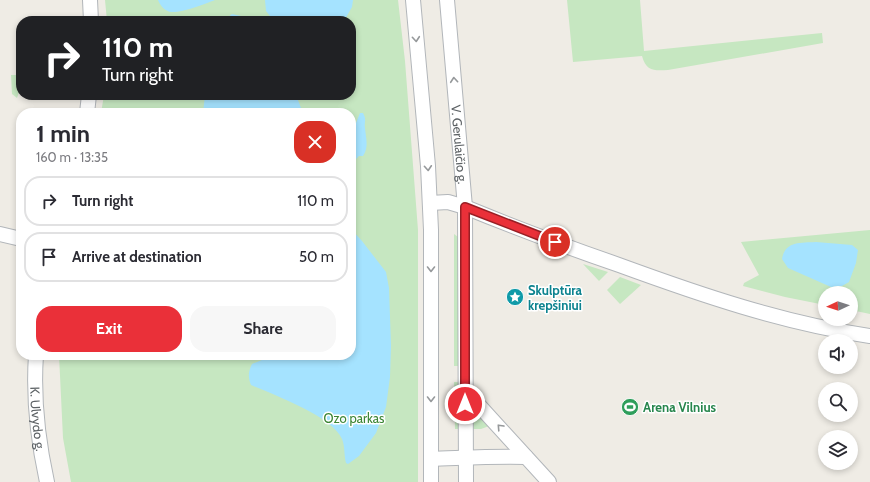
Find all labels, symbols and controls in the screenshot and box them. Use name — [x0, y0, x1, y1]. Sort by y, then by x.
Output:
text: 110 m — [102, 30, 173, 64]
icon: right — [36, 32, 88, 84]
one-way arrow — [412, 36, 421, 42]
text: Turn right — [102, 64, 173, 86]
one-way arrow — [449, 76, 458, 83]
street label: V. Gerulaičio g. — [448, 104, 471, 185]
text: 1 min — [36, 119, 90, 148]
button: close — [294, 121, 336, 163]
text: 160 m · 13:35 — [36, 149, 108, 165]
one-way arrow — [423, 165, 432, 171]
icon: right — [38, 190, 60, 212]
text: Turn right — [72, 192, 133, 210]
text: 110 m — [297, 192, 334, 210]
pin — [538, 225, 572, 259]
icon: arrive — [544, 231, 566, 253]
icon: arrive — [38, 246, 60, 268]
text: Arrive at destination — [72, 248, 202, 266]
text: 50 m — [299, 248, 334, 266]
one-way arrow — [427, 266, 435, 272]
place label: Skulptūra krepšiniui — [528, 282, 583, 313]
north arrow — [818, 286, 858, 326]
map controls — [818, 286, 858, 470]
place icon: Skulptūra krepšiniui — [505, 287, 525, 307]
button: Exit — [36, 306, 182, 352]
button: Share — [190, 306, 336, 352]
button: sound — [818, 334, 858, 374]
button: search — [818, 382, 858, 422]
position arrow — [444, 383, 486, 425]
street label: K. Ulvydo g. — [27, 386, 49, 453]
one-way arrow — [427, 396, 435, 402]
sports icon: Arena Vilnius — [620, 397, 640, 417]
place label: Arena Vilnius — [643, 399, 717, 415]
park label: Ozo parkas — [324, 410, 385, 426]
one-way arrow — [497, 424, 505, 432]
button: layers — [818, 430, 858, 470]

